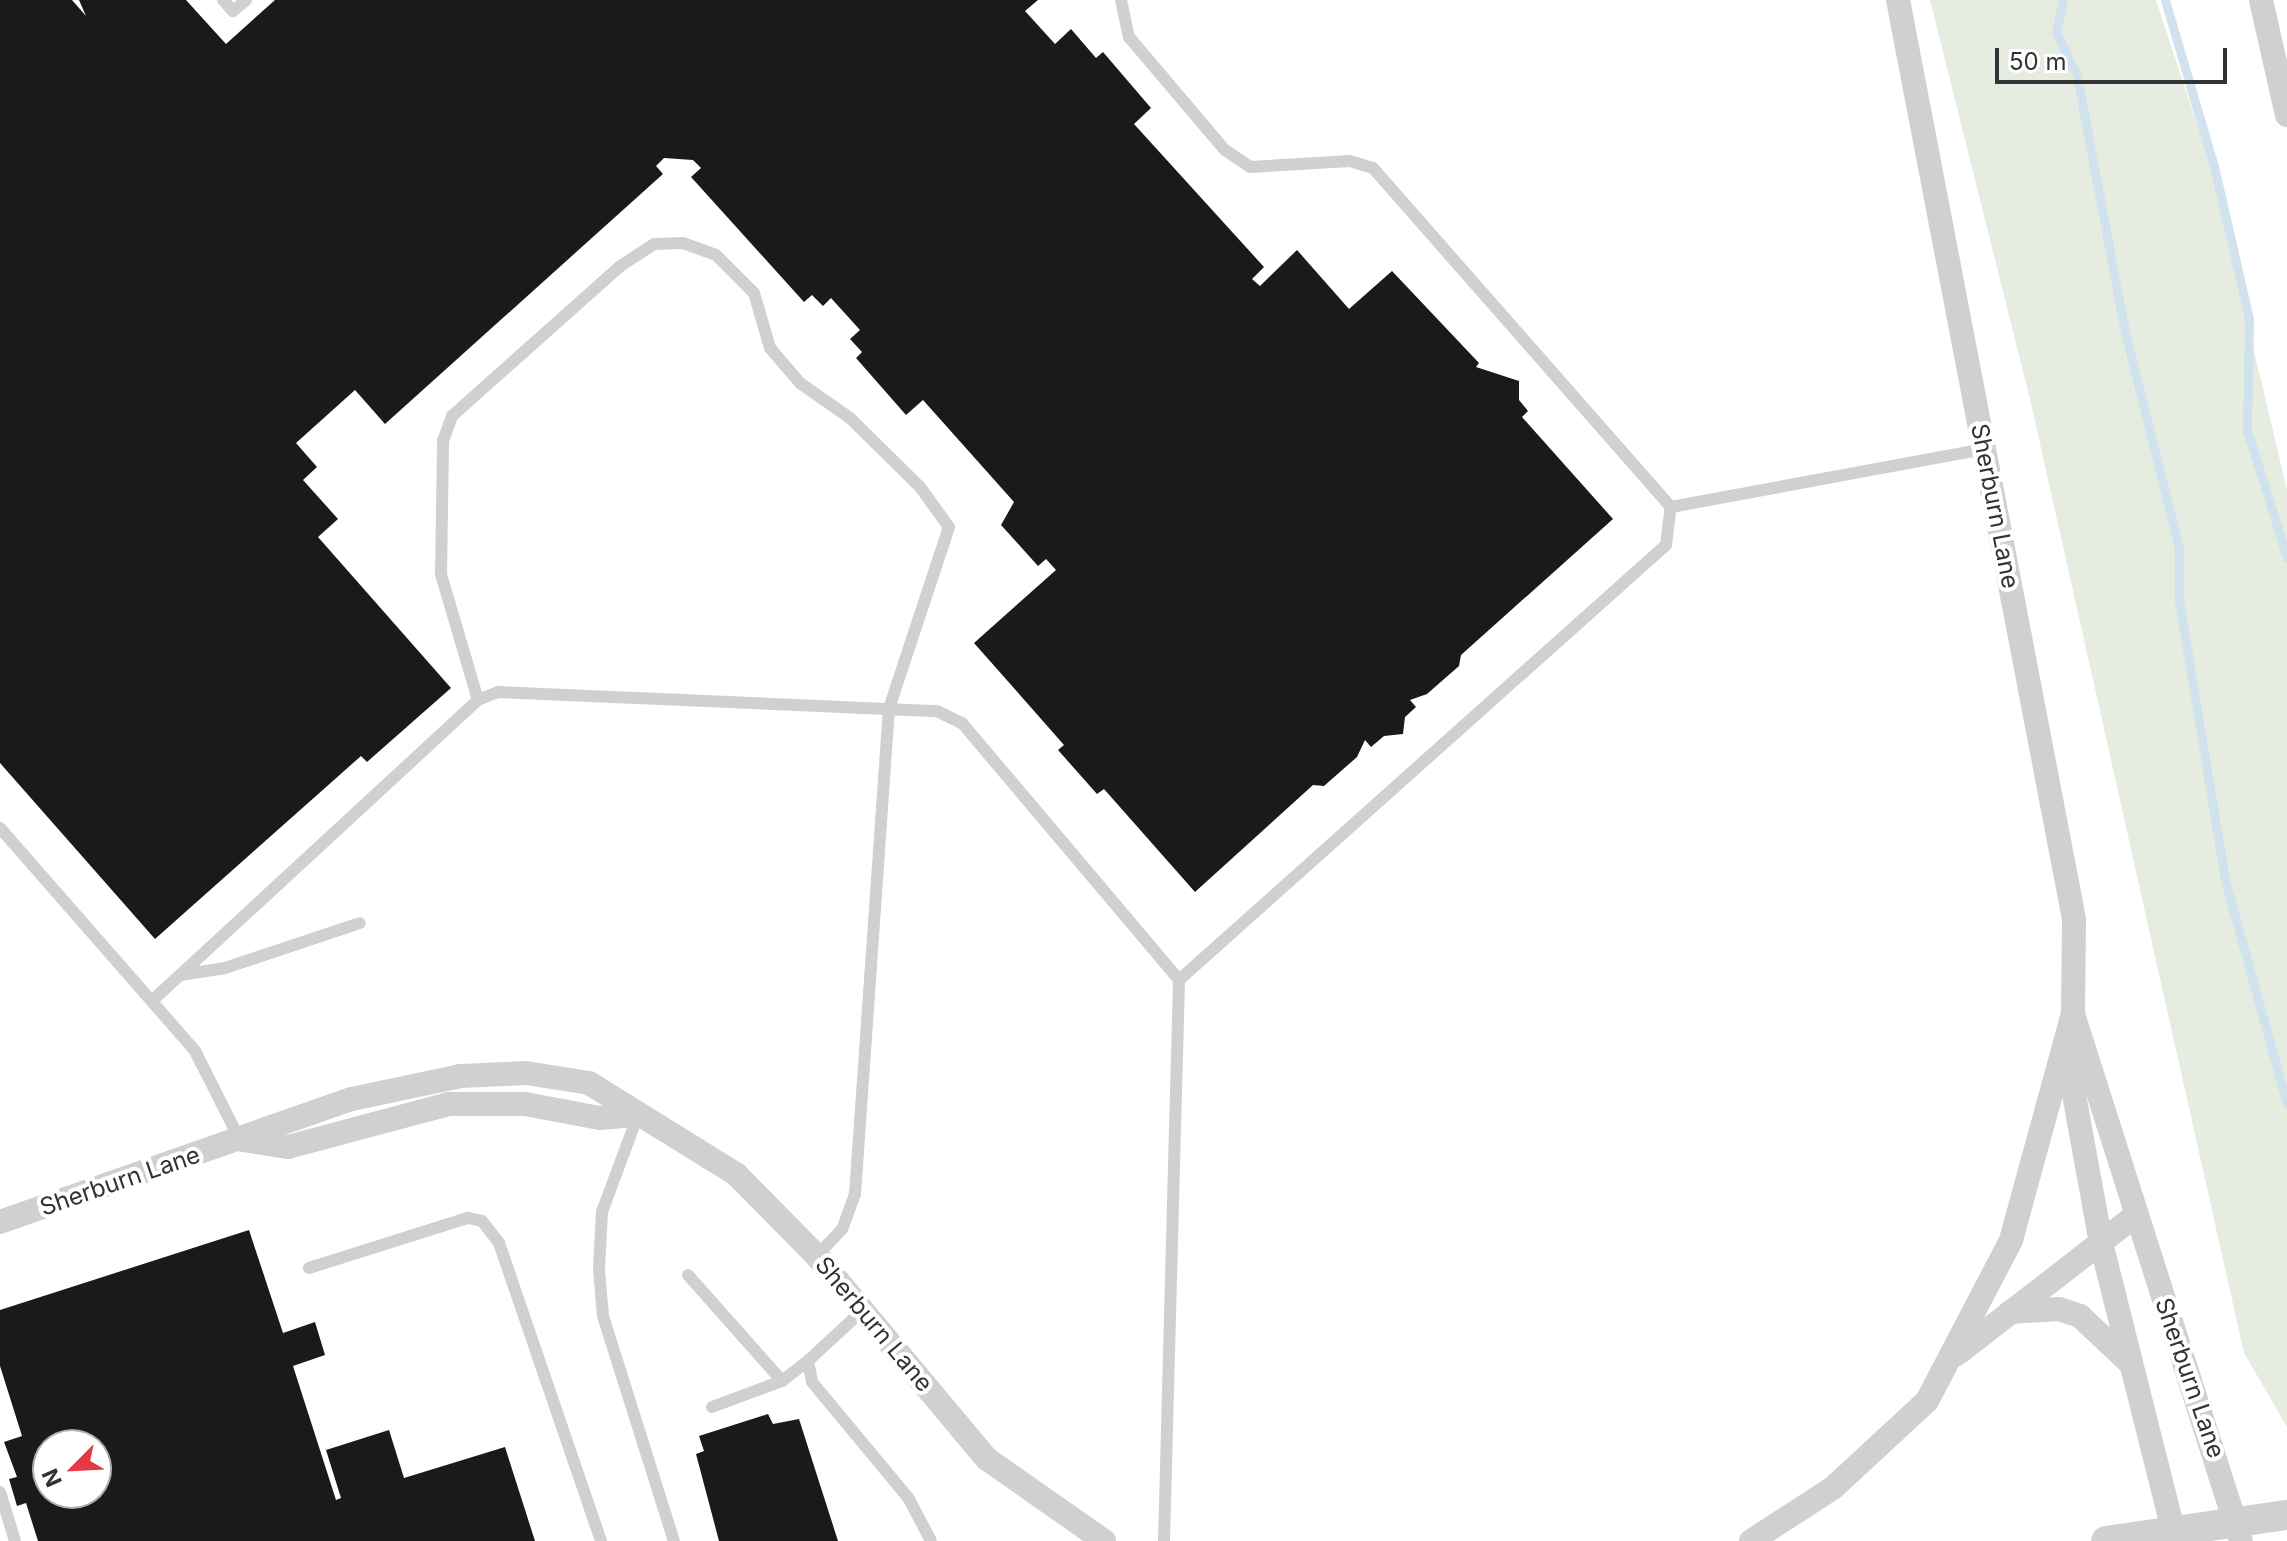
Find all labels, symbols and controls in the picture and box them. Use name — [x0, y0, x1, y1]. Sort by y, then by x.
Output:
scale bar — [1999, 32, 2231, 82]
text: 50 m — [2009, 47, 2067, 76]
street label: Sherburn Lane — [1965, 421, 2025, 591]
street label: Sherburn Lane — [36, 1140, 204, 1222]
street label: Sherburn Lane — [809, 1251, 939, 1397]
street label: Sherburn Lane — [2149, 1294, 2231, 1462]
north arrow — [32, 1429, 112, 1509]
text: N — [37, 1465, 67, 1491]

